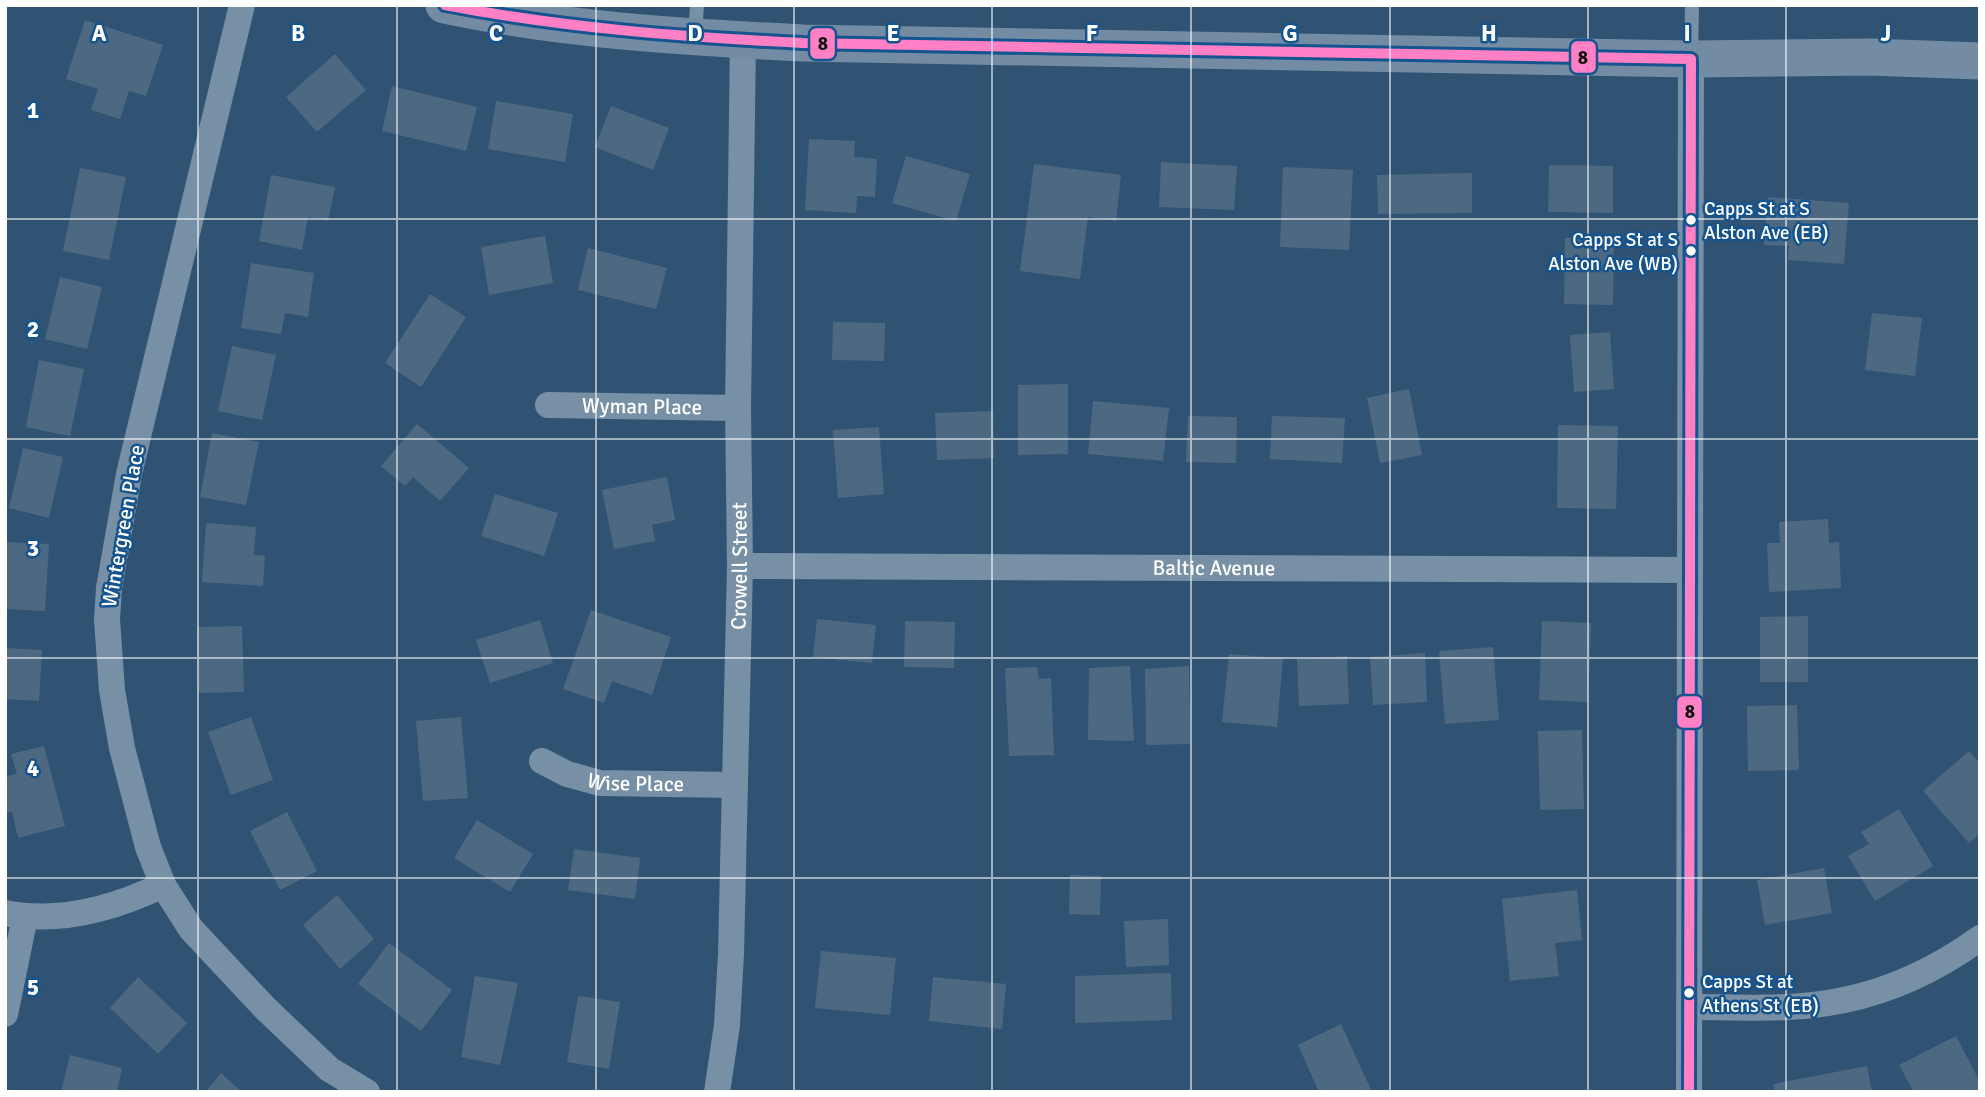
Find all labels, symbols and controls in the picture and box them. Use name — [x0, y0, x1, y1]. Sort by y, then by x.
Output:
text: A — [92, 19, 107, 48]
text: B — [291, 19, 305, 48]
text: C — [489, 19, 503, 48]
text: D — [687, 19, 703, 48]
text: E — [886, 19, 900, 48]
text: F — [1086, 19, 1098, 48]
text: G — [1282, 19, 1298, 48]
text: H — [1481, 19, 1497, 48]
text: I — [1683, 19, 1691, 48]
text: J — [1881, 19, 1891, 48]
line badge: 8 — [809, 27, 836, 60]
text: 8 — [818, 32, 828, 56]
line badge: 8 — [1570, 40, 1597, 74]
text: 8 — [1578, 46, 1588, 70]
text: 1 — [27, 96, 39, 125]
place label: Capps St at S Alston Ave (EB) — [1704, 197, 1828, 245]
marker: Capps St at S Alston Ave (EB) — [1684, 213, 1698, 227]
place label: Capps St at S Alston Ave (WB) — [1548, 228, 1678, 276]
marker: Capps St at S Alston Ave (WB) — [1684, 244, 1698, 258]
text: 2 — [27, 315, 39, 344]
street label: Wyman Place — [582, 393, 702, 420]
street label: Wintergreen Place — [96, 443, 150, 609]
street label: Crowell Street — [726, 502, 753, 630]
text: 3 — [27, 534, 39, 563]
street label: Baltic Avenue — [1153, 555, 1275, 581]
line badge: 8 — [1676, 695, 1703, 729]
text: 8 — [1685, 700, 1695, 724]
text: 4 — [27, 754, 39, 783]
street label: Wise Place — [584, 767, 684, 797]
place label: Capps St at Athens St (EB) — [1702, 970, 1819, 1018]
text: 5 — [27, 973, 39, 1002]
marker: Capps St at Athens St (EB) — [1682, 986, 1696, 1000]

